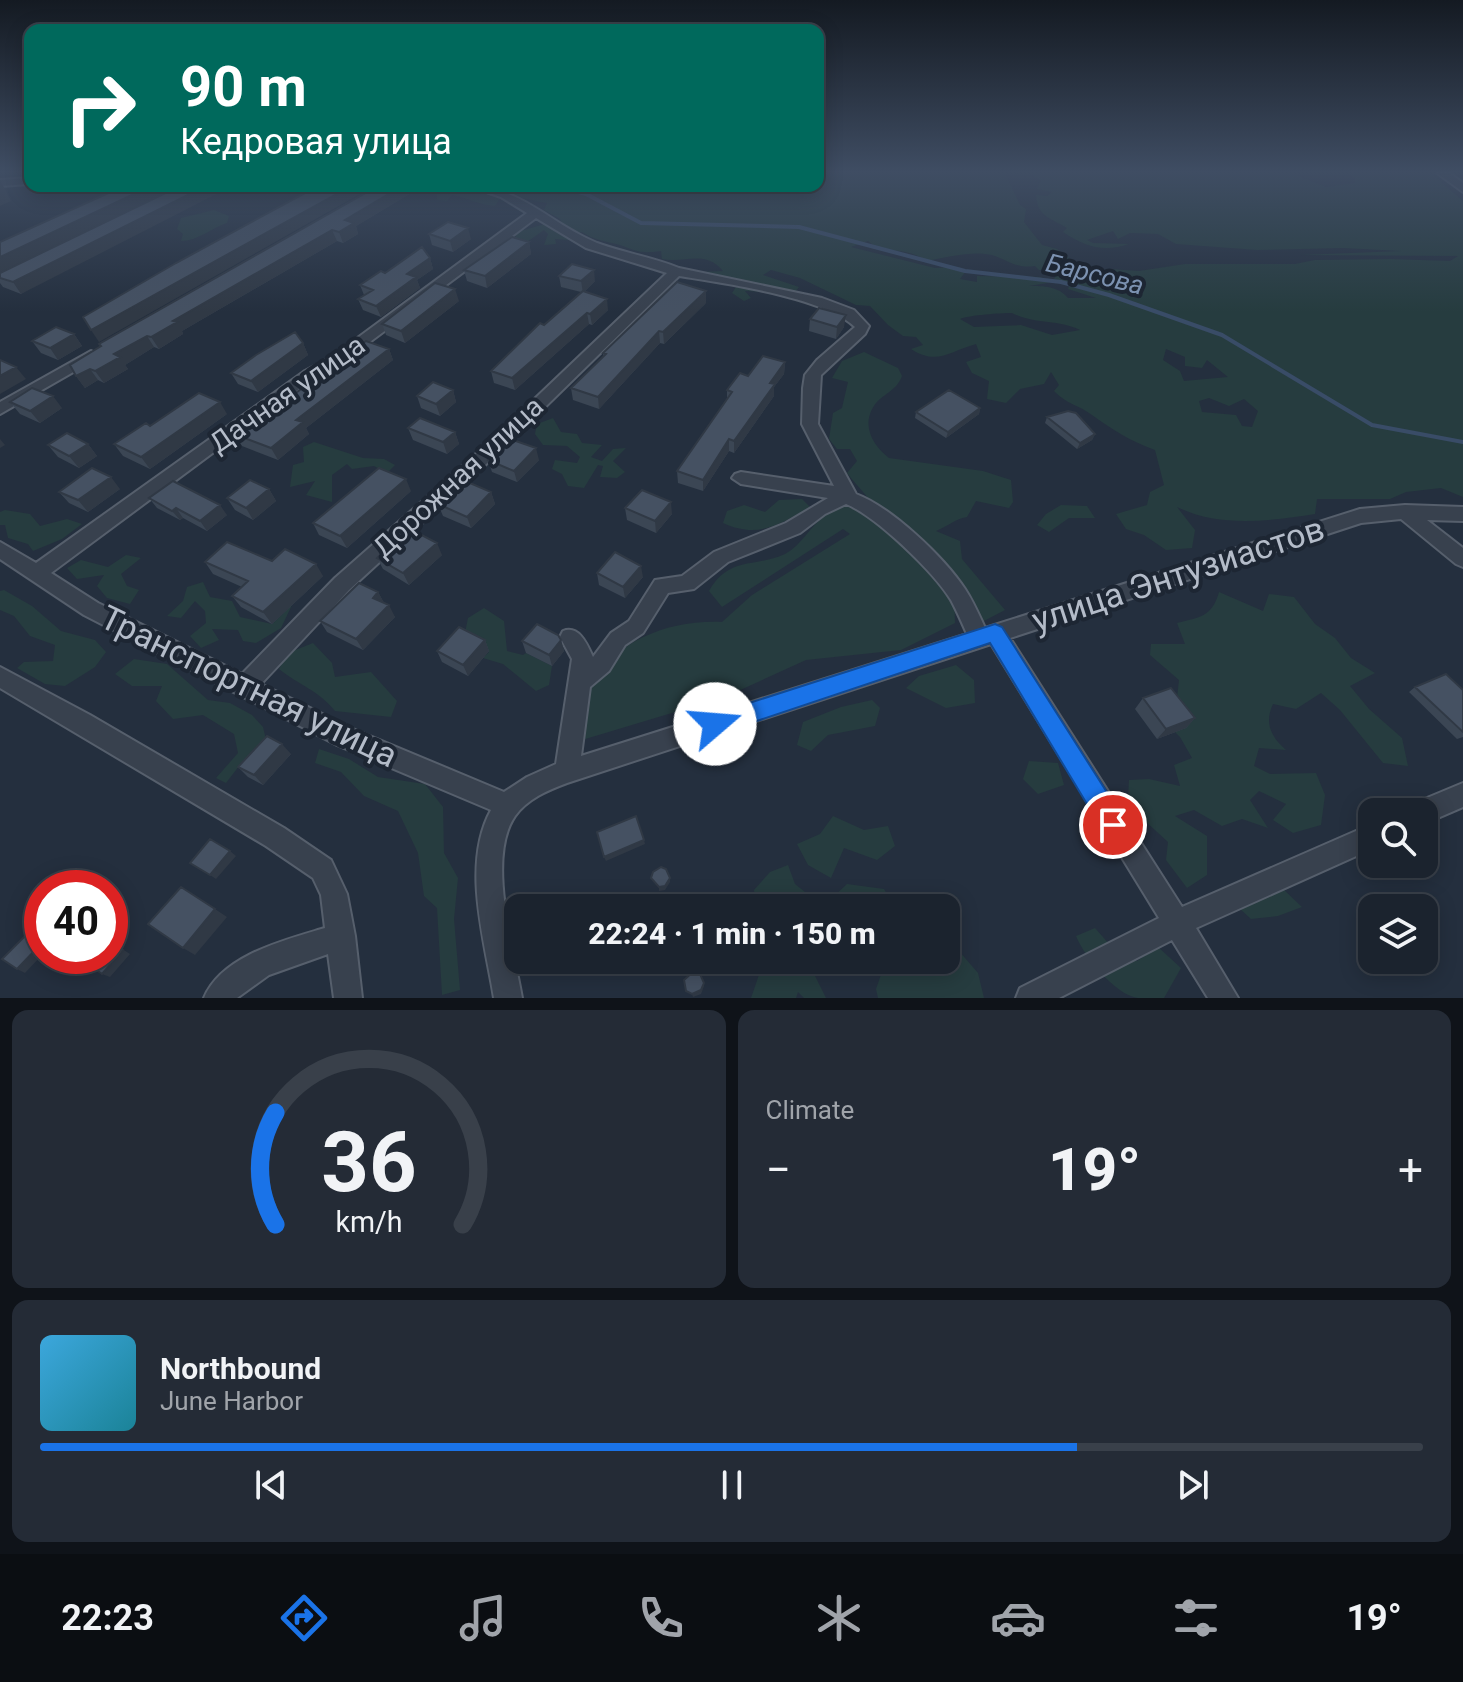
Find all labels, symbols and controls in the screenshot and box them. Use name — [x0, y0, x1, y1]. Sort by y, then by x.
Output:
text: 90 m — [180, 54, 307, 120]
icon: right — [48, 56, 152, 160]
text: Кедровая улица — [180, 121, 452, 163]
water label: Барсова — [1043, 247, 1147, 301]
street label: Дачная улица — [203, 328, 371, 460]
street label: Дорожная улица — [366, 390, 550, 564]
street label: улица Энтузиастов — [1027, 508, 1329, 640]
street label: Транспортная улица — [94, 597, 404, 775]
position arrow — [673, 682, 757, 766]
pin — [1079, 791, 1147, 859]
map controls — [1358, 798, 1438, 974]
button: search — [1358, 798, 1438, 878]
icon: arrive — [1091, 803, 1135, 847]
speed limit sign: 40 — [24, 870, 128, 974]
button: layers — [1358, 894, 1438, 974]
text: 22:24 · 1 min · 150 m — [588, 916, 876, 951]
text: Climate — [766, 1095, 854, 1125]
text: 36 — [321, 1114, 416, 1211]
text: 19° — [1048, 1134, 1141, 1205]
text: − — [766, 1144, 791, 1196]
text: + — [1398, 1144, 1423, 1196]
text: km/h — [335, 1205, 402, 1239]
text: Northbound — [160, 1351, 321, 1386]
text: June Harbor — [160, 1386, 303, 1416]
icon: previous — [249, 1463, 293, 1507]
icon: pause — [710, 1463, 754, 1507]
icon: next — [1171, 1463, 1215, 1507]
icon: directions — [276, 1590, 332, 1646]
icon: music — [455, 1590, 511, 1646]
icon: phone — [633, 1590, 689, 1646]
icon: climate — [811, 1590, 867, 1646]
icon: car — [990, 1590, 1046, 1646]
icon: filters — [1168, 1590, 1224, 1646]
text: 22:23 — [61, 1597, 154, 1639]
text: 19° — [1346, 1597, 1402, 1639]

